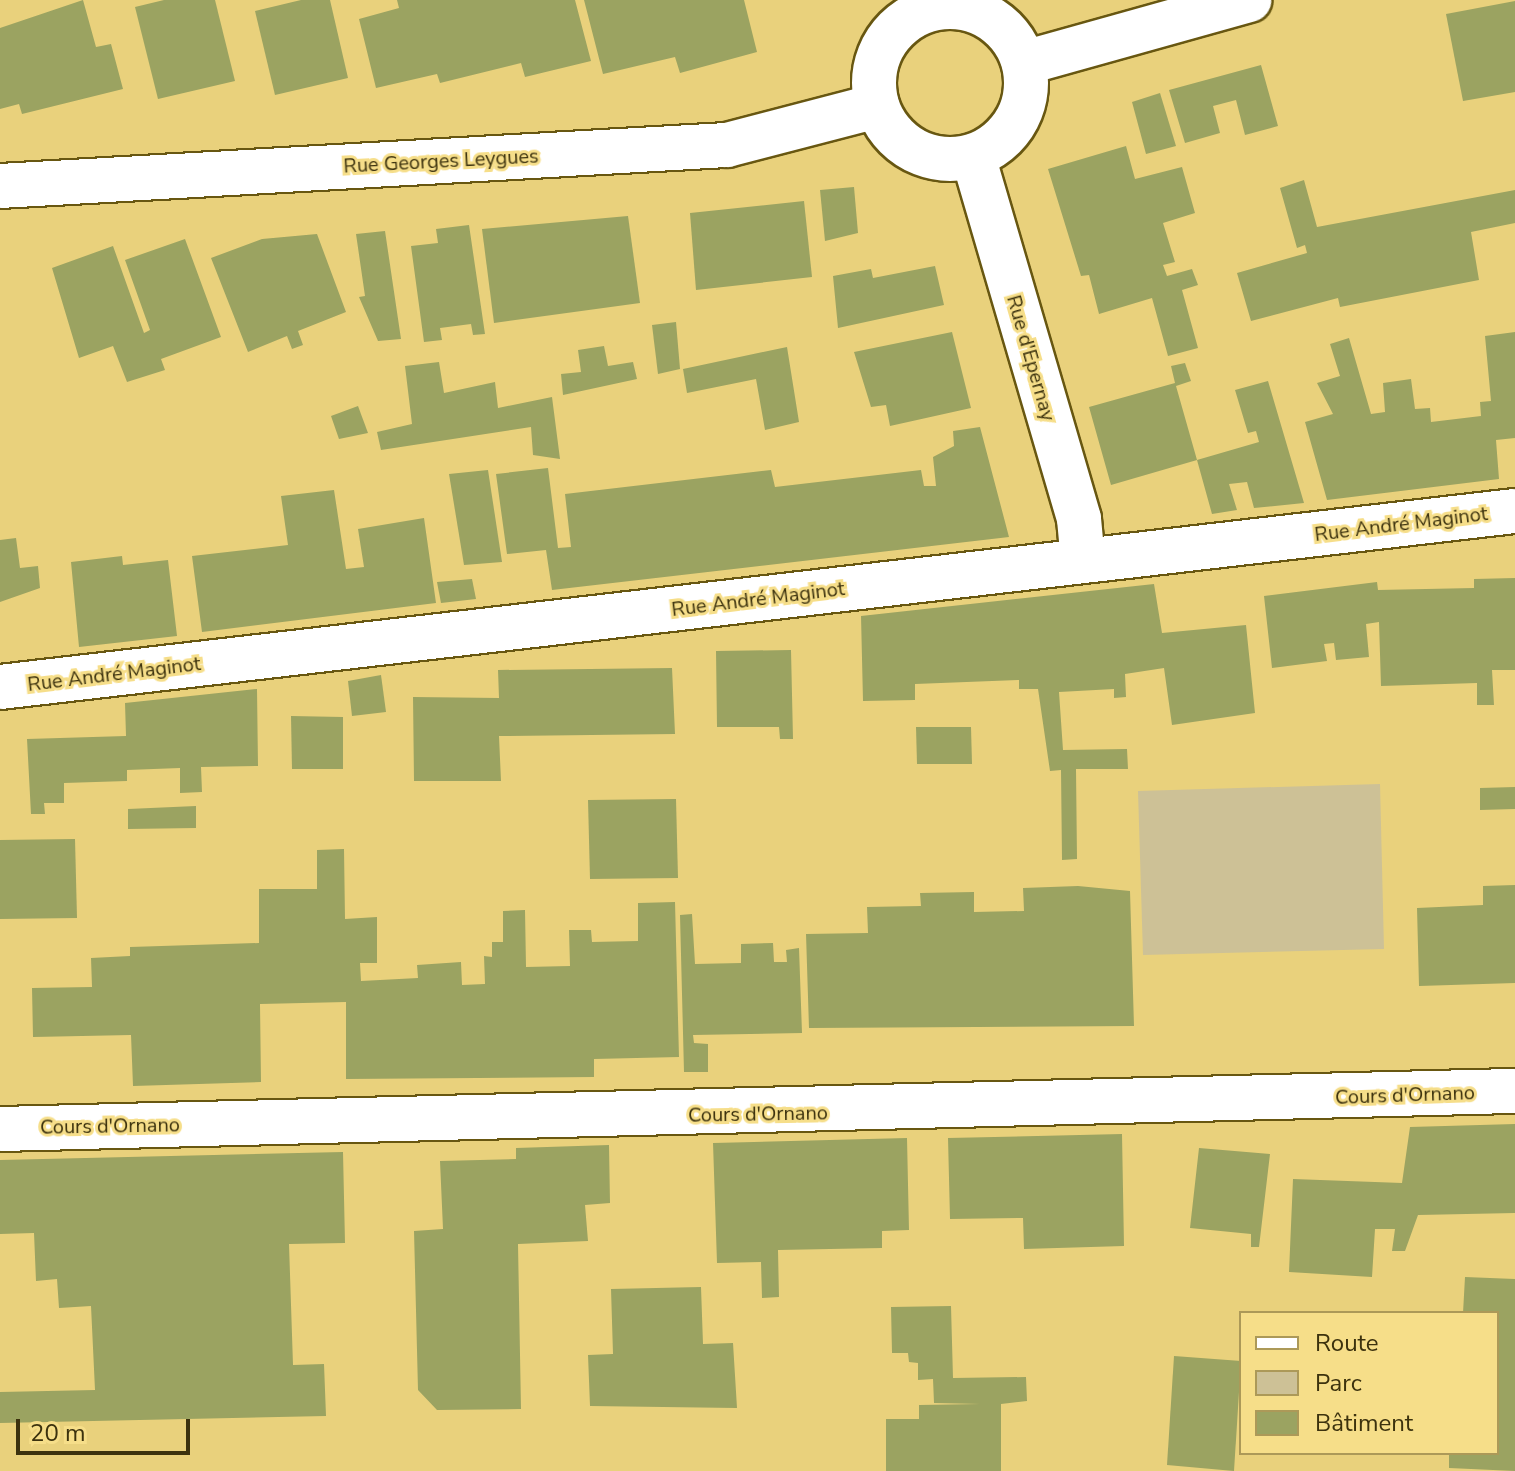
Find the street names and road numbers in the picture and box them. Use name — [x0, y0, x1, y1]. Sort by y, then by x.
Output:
street label: Rue Georges Leygues — [343, 144, 539, 178]
street label: Rue d'Epernay — [1002, 292, 1060, 424]
street label: Rue André Maginot — [1313, 501, 1489, 547]
street label: Rue André Maginot — [670, 576, 846, 622]
street label: Rue André Maginot — [26, 651, 202, 697]
street label: Cours d'Ornano — [1335, 1081, 1475, 1109]
street label: Cours d'Ornano — [688, 1101, 828, 1127]
street label: Cours d'Ornano — [40, 1113, 180, 1139]

